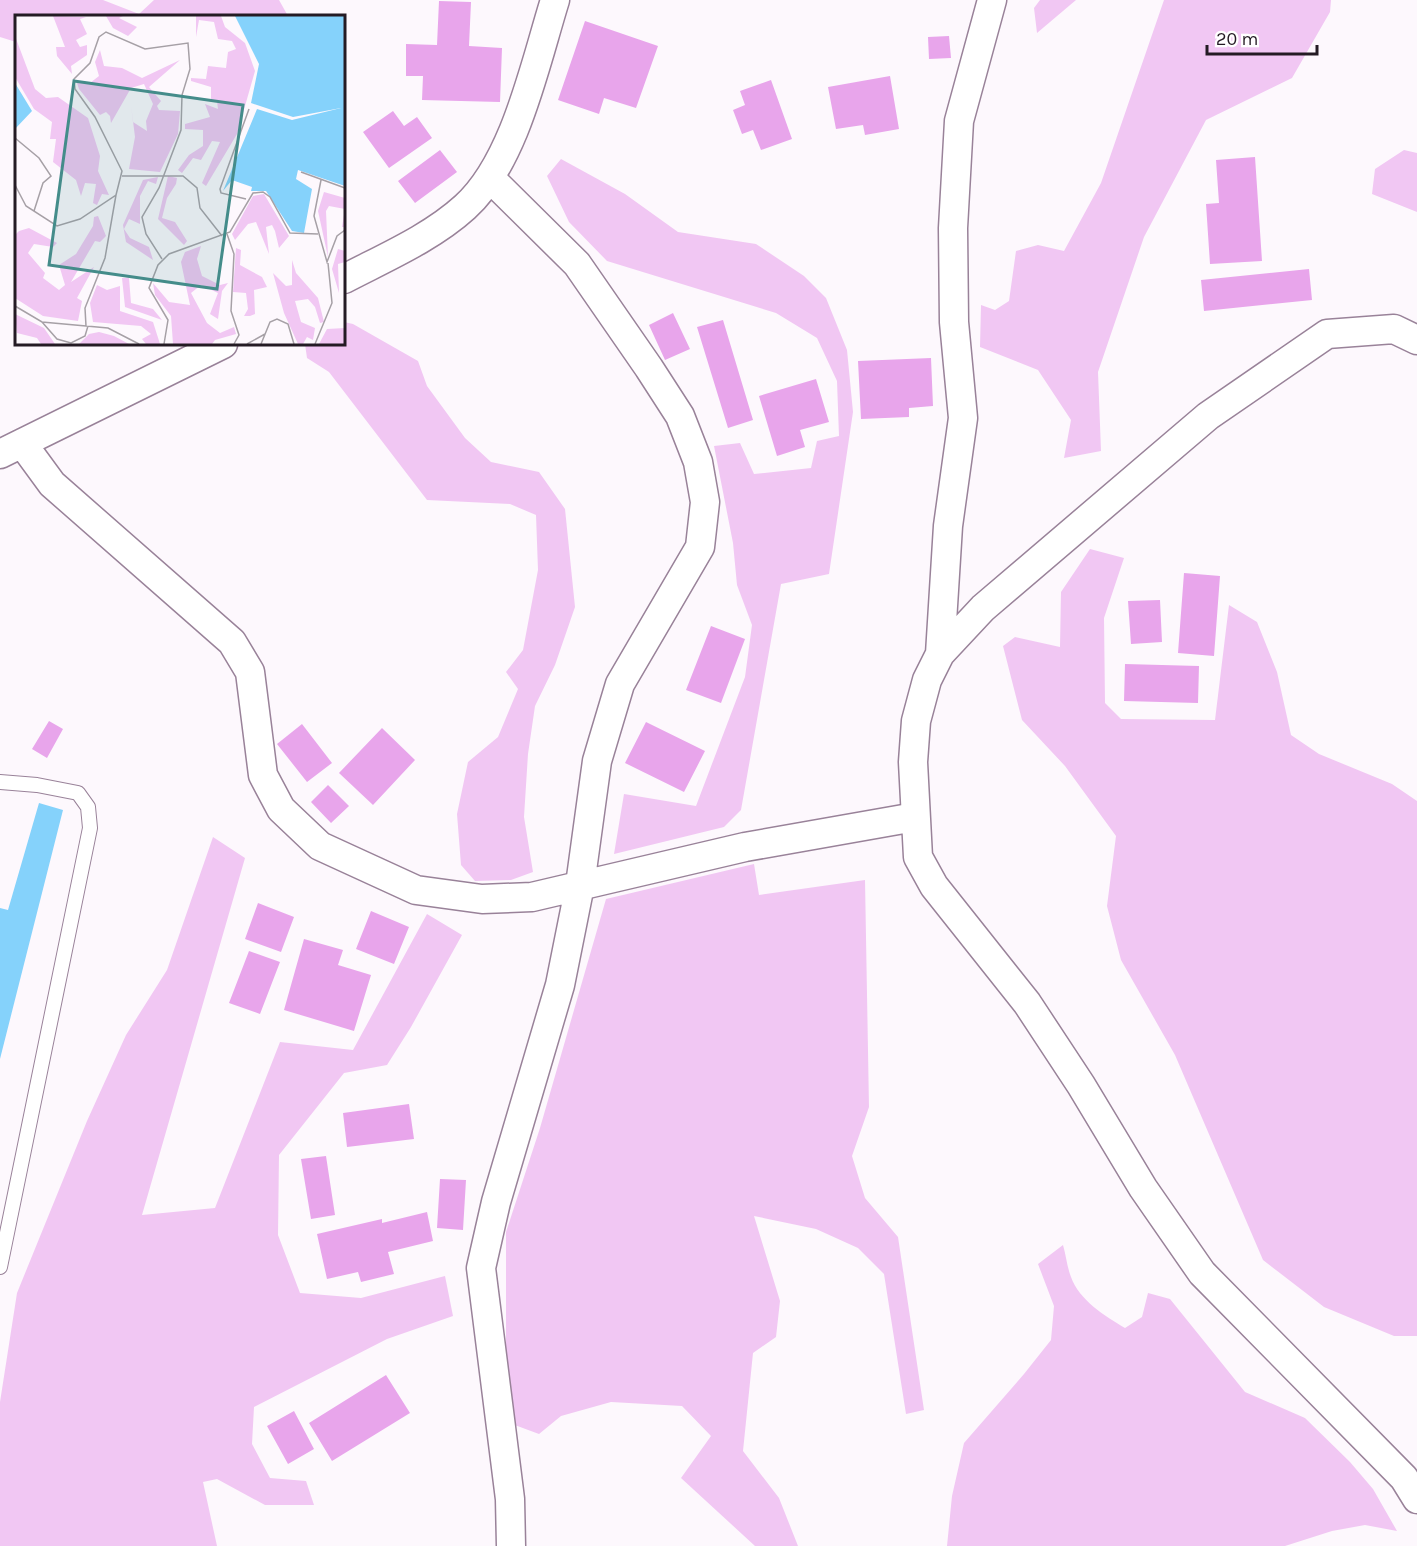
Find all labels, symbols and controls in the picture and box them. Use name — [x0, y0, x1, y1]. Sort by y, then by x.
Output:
inset map — [15, 15, 345, 345]
scale bar — [1207, 18, 1316, 56]
text: 20 m — [1216, 28, 1258, 50]

